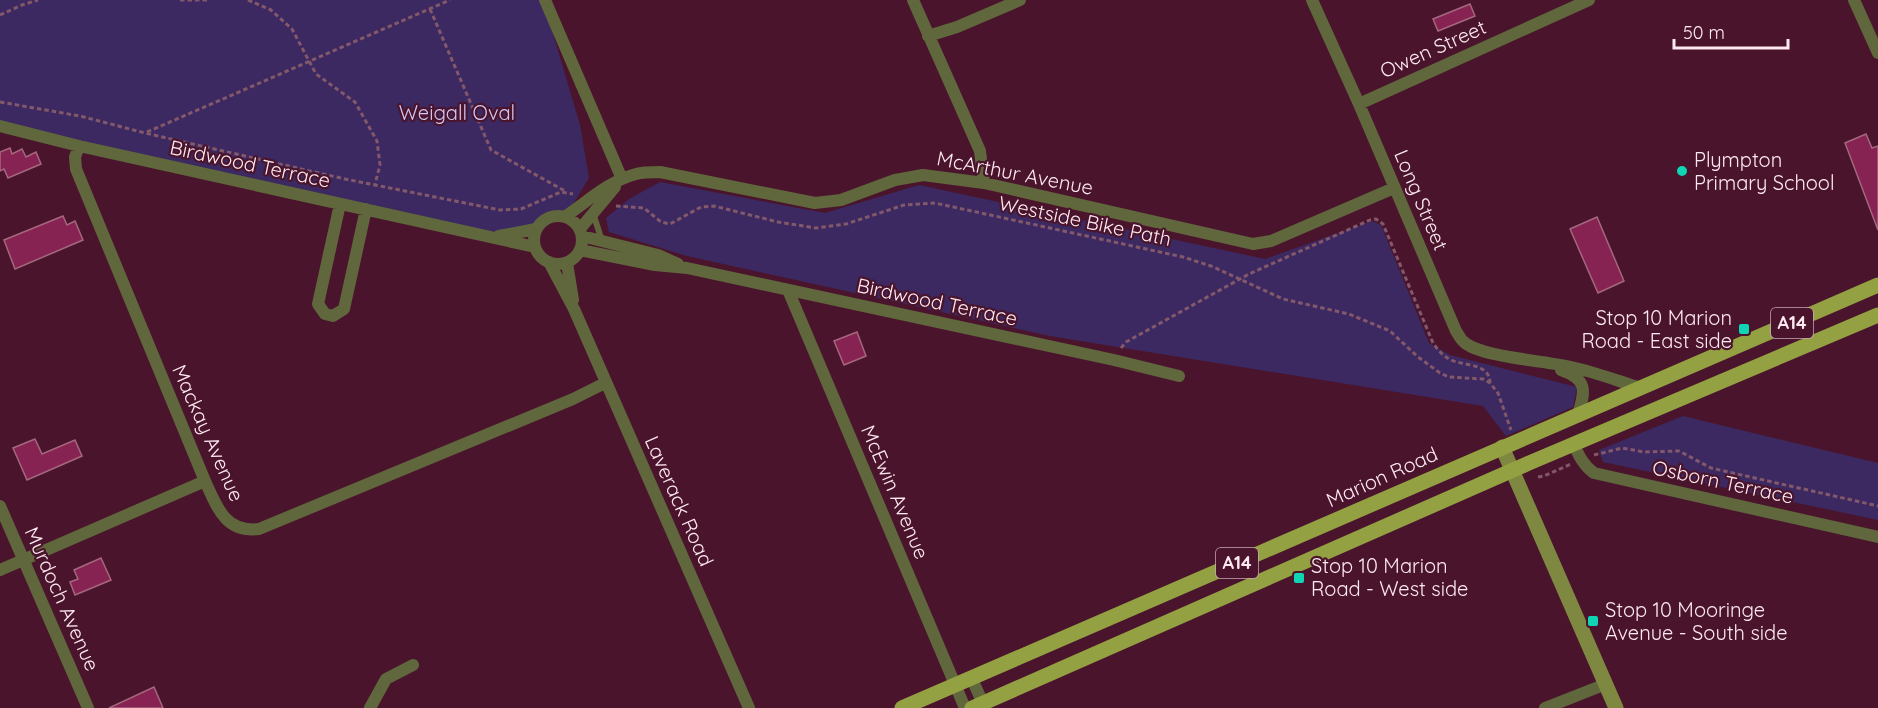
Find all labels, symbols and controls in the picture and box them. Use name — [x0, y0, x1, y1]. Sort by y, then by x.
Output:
scale bar — [1674, 12, 1788, 50]
street label: Owen Street — [1376, 14, 1490, 83]
text: 50 m — [1683, 21, 1725, 44]
park label: Weigall Oval — [399, 100, 515, 125]
street label: Birdwood Terrace — [168, 134, 333, 193]
street label: McArthur Avenue — [935, 145, 1095, 200]
street label: Long Street — [1389, 146, 1454, 254]
place label: Plympton Primary School — [1694, 147, 1835, 195]
marker: Plympton Primary School — [1675, 164, 1689, 178]
street label: Westside Bike Path — [997, 190, 1174, 251]
street label: Birdwood Terrace — [855, 272, 1020, 331]
place label: Stop 10 Marion Road - East side — [1581, 305, 1732, 353]
road number: A14 — [1771, 308, 1813, 338]
marker: Stop 10 Marion Road - East side — [1737, 322, 1751, 336]
street label: Mackay Avenue — [167, 361, 250, 505]
street label: McEwin Avenue — [856, 421, 935, 563]
street label: Laverack Road — [640, 432, 719, 570]
street label: Marion Road — [1322, 441, 1441, 512]
street label: Osborn Terrace — [1650, 454, 1796, 509]
street label: Murdoch Avenue — [20, 523, 105, 675]
road number: A14 — [1216, 548, 1258, 578]
place label: Stop 10 Marion Road - West side — [1311, 553, 1468, 601]
marker: Stop 10 Marion Road - West side — [1292, 571, 1306, 585]
place label: Stop 10 Mooringe Avenue - South side — [1605, 597, 1788, 645]
marker: Stop 10 Mooringe Avenue - South side — [1586, 614, 1600, 628]

